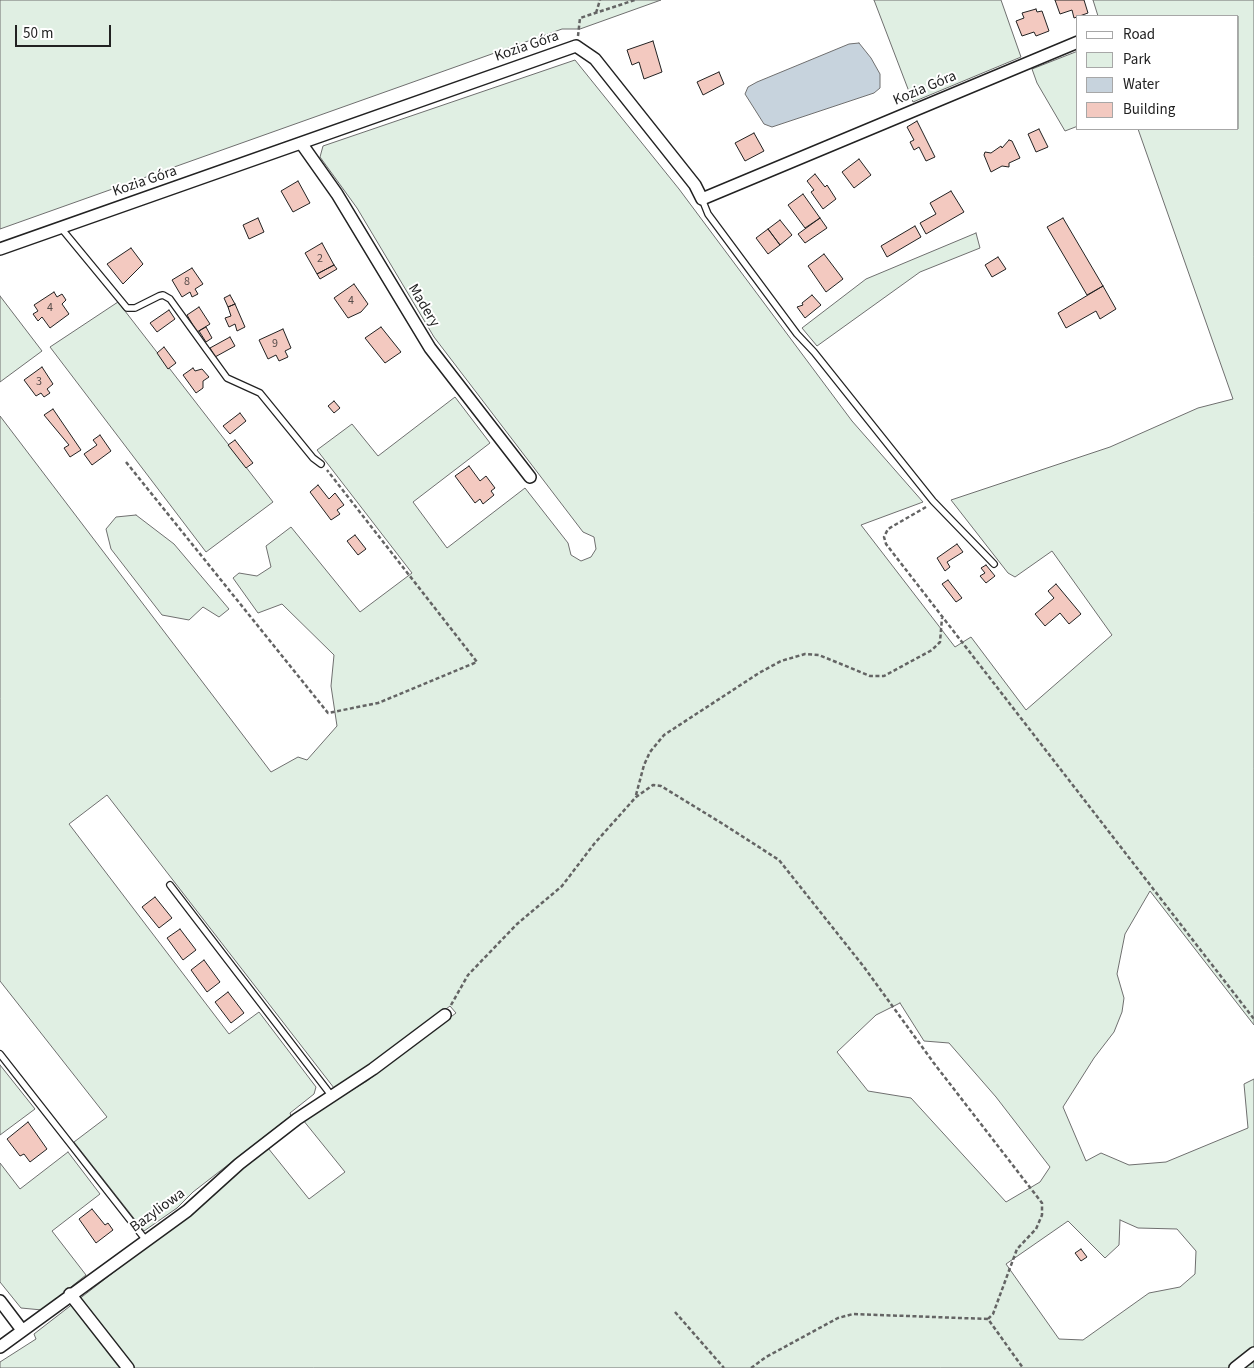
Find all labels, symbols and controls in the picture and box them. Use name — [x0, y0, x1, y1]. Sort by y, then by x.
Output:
scale bar — [18, 15, 114, 47]
legend — [1076, 15, 1239, 130]
text: 50 m — [23, 23, 53, 44]
text: Road — [1123, 24, 1155, 45]
street label: Kozia Góra — [492, 28, 562, 66]
text: Park — [1123, 49, 1151, 70]
street label: Kozia Góra — [891, 68, 959, 110]
text: Water — [1123, 74, 1159, 95]
text: Building — [1123, 99, 1175, 120]
street label: Kozia Góra — [110, 163, 180, 201]
house number: 2 — [317, 252, 323, 266]
house number: 8 — [184, 275, 190, 289]
street label: Madery — [403, 281, 443, 331]
house number: 4 — [348, 294, 354, 308]
house number: 4 — [47, 301, 53, 315]
house number: 9 — [272, 337, 278, 351]
house number: 3 — [36, 375, 42, 389]
street label: Bazyliowa — [127, 1185, 189, 1237]

